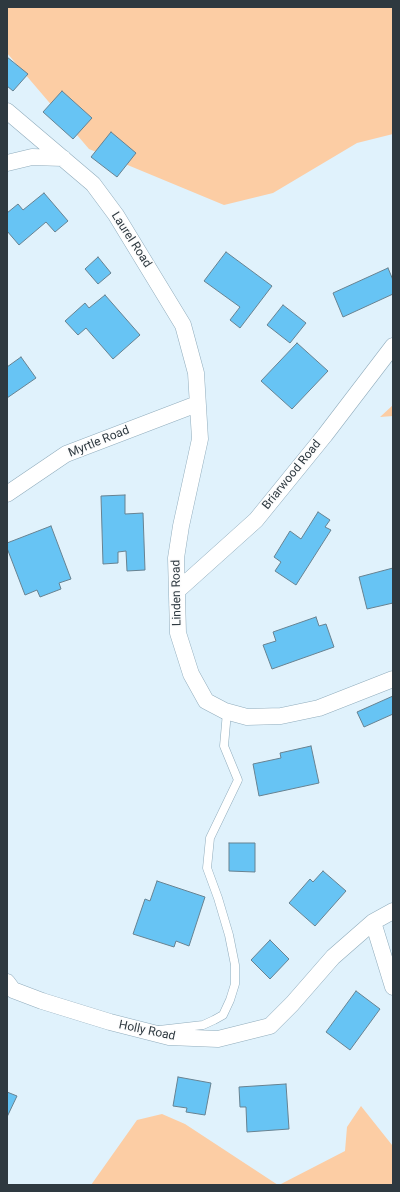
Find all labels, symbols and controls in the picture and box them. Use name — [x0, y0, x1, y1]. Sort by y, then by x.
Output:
street label: Laurel Road — [108, 210, 154, 270]
street label: Myrtle Road — [67, 423, 131, 461]
street label: Briarwood Road — [260, 437, 324, 513]
street label: Linden Road — [169, 560, 185, 626]
street label: Holly Road — [117, 1018, 177, 1044]

